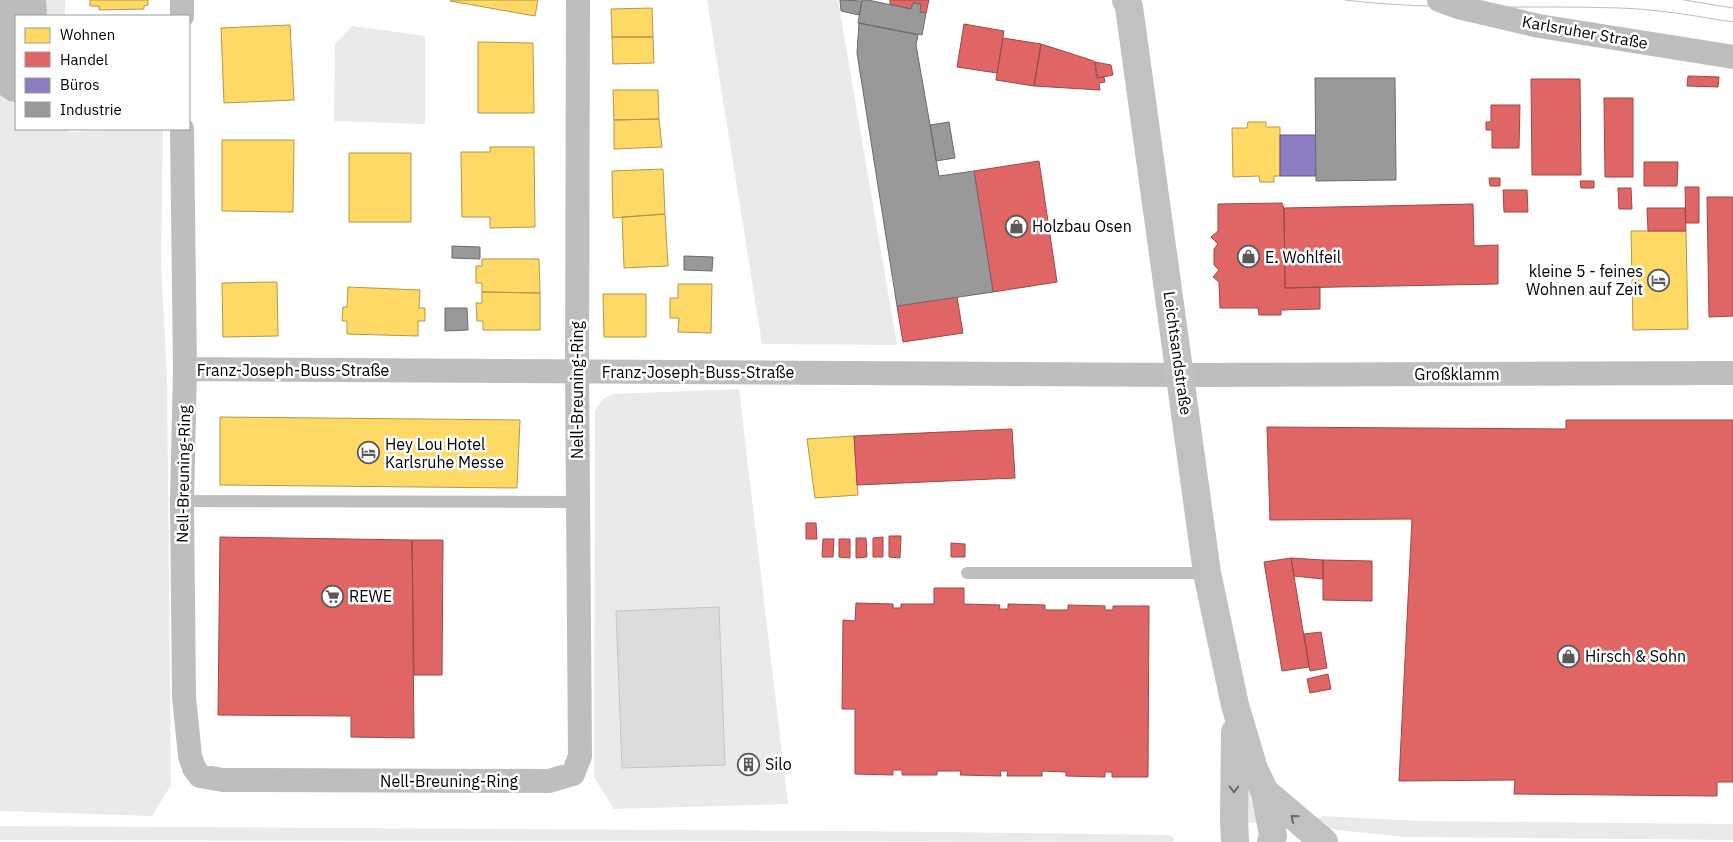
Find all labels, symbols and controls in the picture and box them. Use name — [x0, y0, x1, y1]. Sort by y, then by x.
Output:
street label: Karlsruher Straße — [1521, 11, 1650, 53]
legend — [15, 15, 190, 130]
text: Wohnen — [60, 25, 115, 44]
text: Handel — [60, 50, 108, 69]
text: Büros — [60, 75, 99, 94]
text: Industrie — [60, 100, 122, 119]
shop icon: Holzbau Osen — [1004, 214, 1028, 238]
place label: Holzbau Osen — [1032, 216, 1132, 236]
shop icon: E. Wohlfeil — [1237, 245, 1261, 269]
place label: E. Wohlfeil — [1265, 247, 1341, 267]
place label: kleine 5 - feines Wohnen auf Zeit — [1526, 261, 1643, 299]
hotel icon: kleine 5 - feines Wohnen auf Zeit — [1647, 268, 1671, 292]
street label: Leichtsandstraße — [1159, 290, 1197, 416]
street label: Nell-Breuning-Ring — [567, 321, 587, 459]
street label: Franz-Joseph-Buss-Straße — [197, 360, 390, 380]
street label: Franz-Joseph-Buss-Straße — [602, 362, 795, 382]
street label: Großklamm — [1414, 364, 1500, 384]
street label: Nell-Breuning-Ring — [172, 404, 194, 543]
place label: Hey Lou Hotel Karlsruhe Messe — [385, 434, 504, 472]
hotel icon: Hey Lou Hotel Karlsruhe Messe — [357, 441, 381, 465]
supermarket icon: REWE — [321, 584, 345, 608]
place label: REWE — [349, 586, 392, 606]
shop icon: Hirsch & Sohn — [1557, 644, 1581, 668]
place label: Hirsch & Sohn — [1585, 646, 1686, 666]
building icon: Silo — [737, 752, 761, 776]
place label: Silo — [765, 754, 792, 774]
street label: Nell-Breuning-Ring — [380, 771, 518, 791]
one-way arrow — [1229, 786, 1239, 793]
one-way arrow — [1291, 815, 1300, 823]

